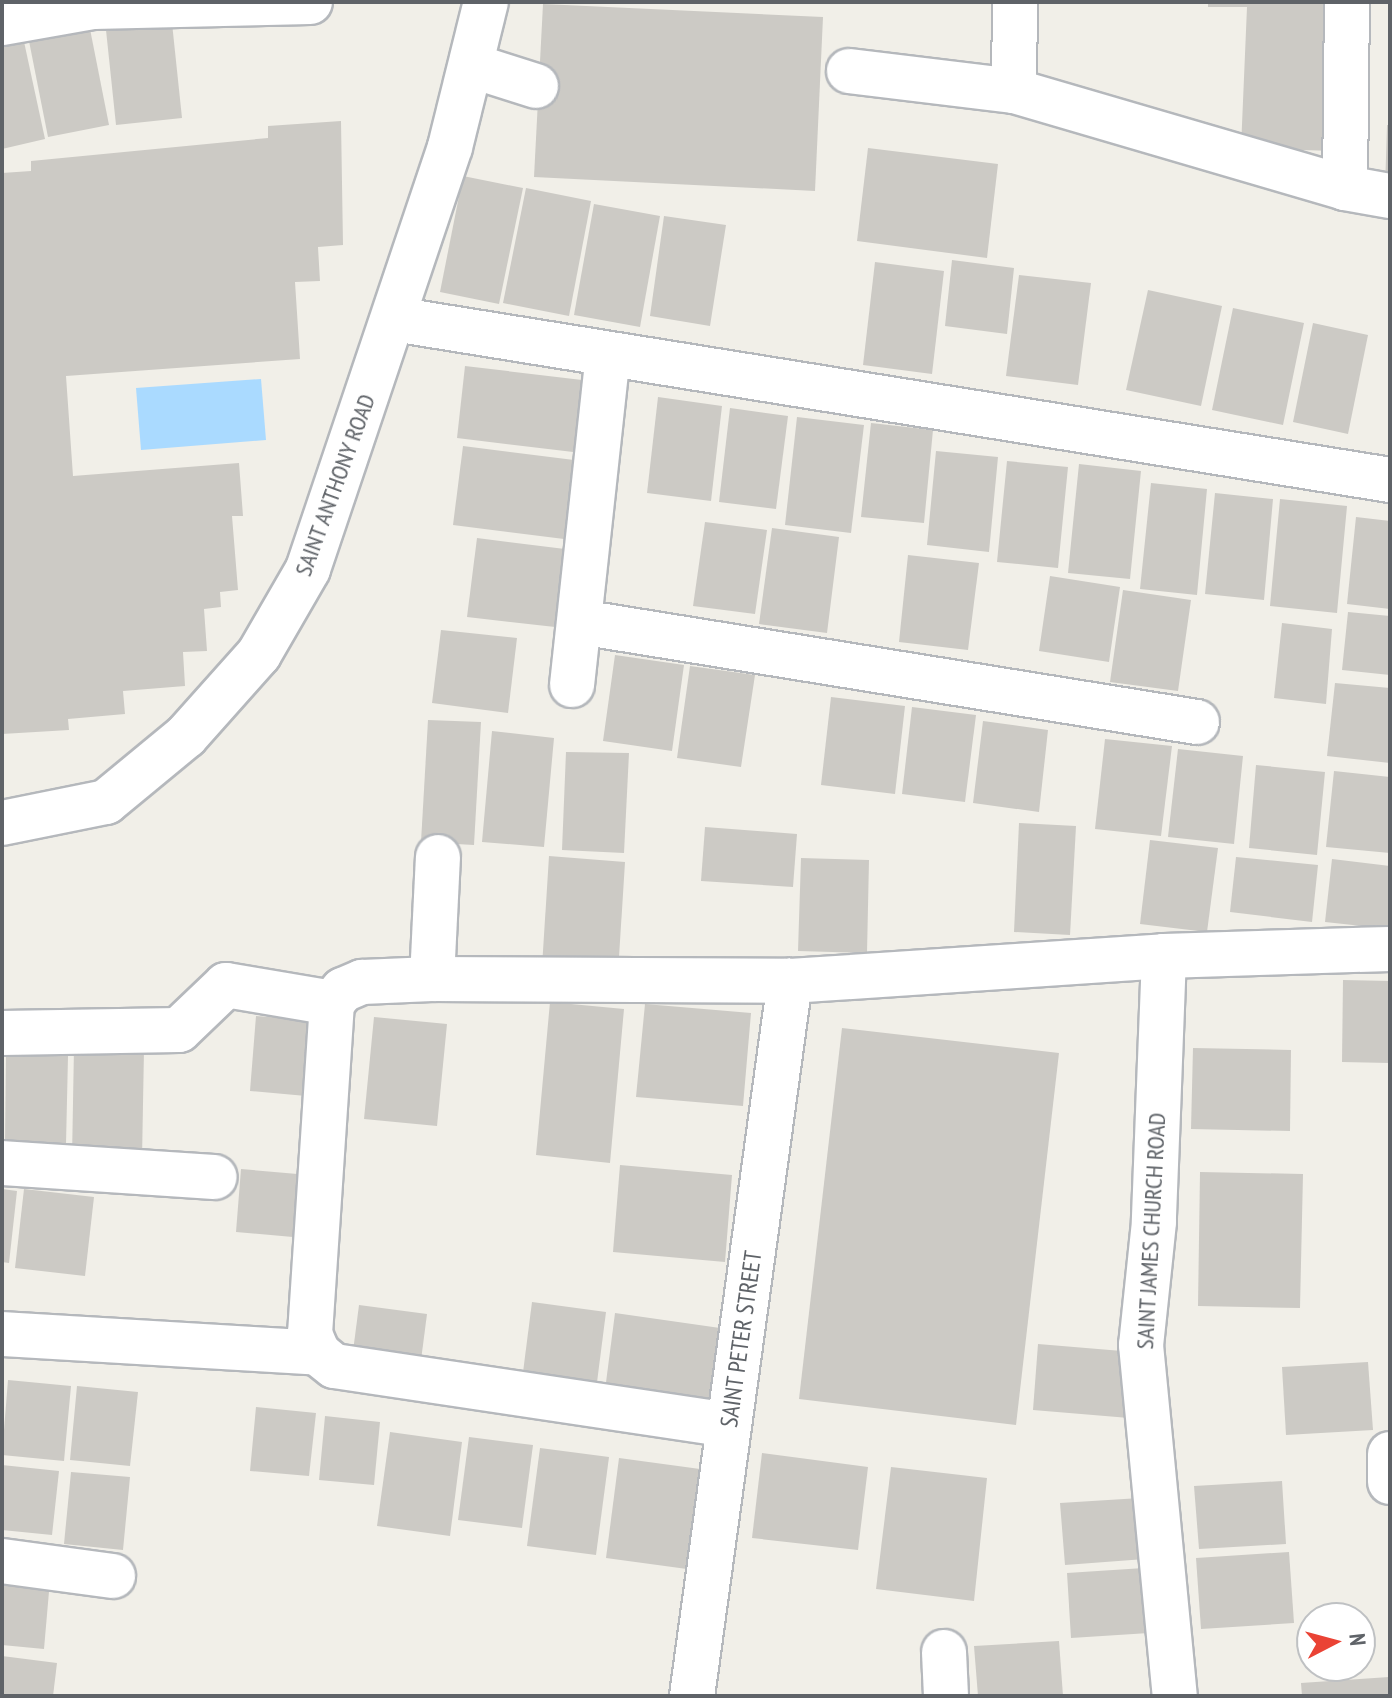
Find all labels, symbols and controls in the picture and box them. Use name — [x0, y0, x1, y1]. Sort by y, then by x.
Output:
street label: SAINT ANTHONY ROAD — [288, 389, 382, 581]
street label: SAINT JAMES CHURCH ROAD — [1130, 1112, 1172, 1350]
street label: SAINT PETER STREET — [714, 1249, 768, 1429]
north arrow — [1296, 1602, 1376, 1682]
text: N — [1343, 1632, 1372, 1647]

